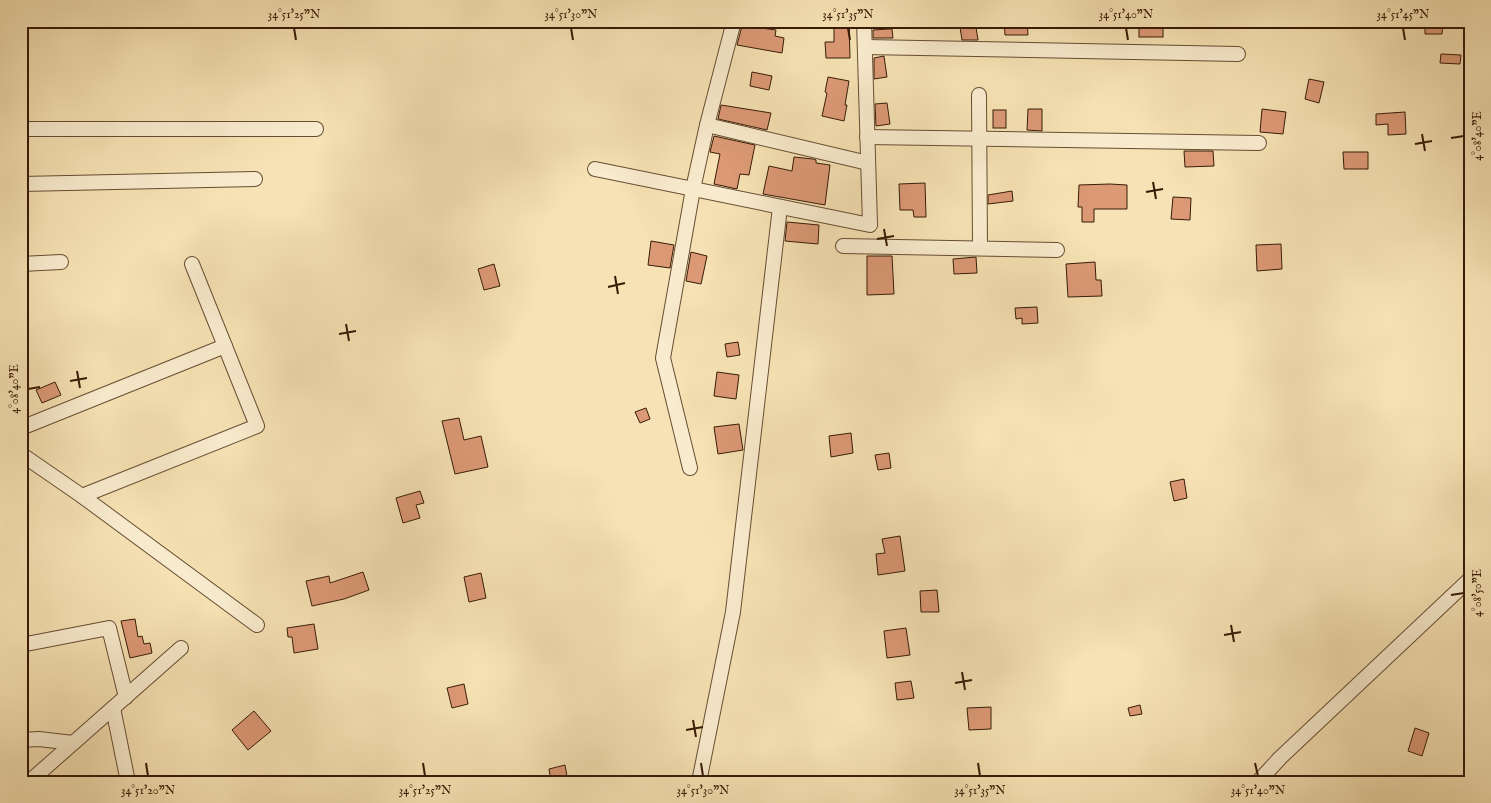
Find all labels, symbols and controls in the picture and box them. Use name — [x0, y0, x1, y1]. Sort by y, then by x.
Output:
text: 34°51'25"N — [268, 7, 321, 22]
text: 34°51'30"N — [544, 7, 598, 22]
text: 34°51'35"N — [822, 7, 874, 22]
text: 34°51'40"N — [1099, 7, 1154, 22]
text: 34°51'45"N — [1377, 7, 1430, 22]
text: 4°08'40"E — [1470, 111, 1485, 161]
text: 4°08'40"E — [7, 364, 22, 414]
text: 4°08'50"E — [1470, 569, 1485, 617]
text: 34°51'20"N — [121, 783, 176, 798]
text: 34°51'25"N — [399, 783, 452, 798]
text: 34°51'30"N — [676, 783, 730, 798]
text: 34°51'35"N — [954, 783, 1006, 798]
text: 34°51'40"N — [1231, 783, 1286, 798]

